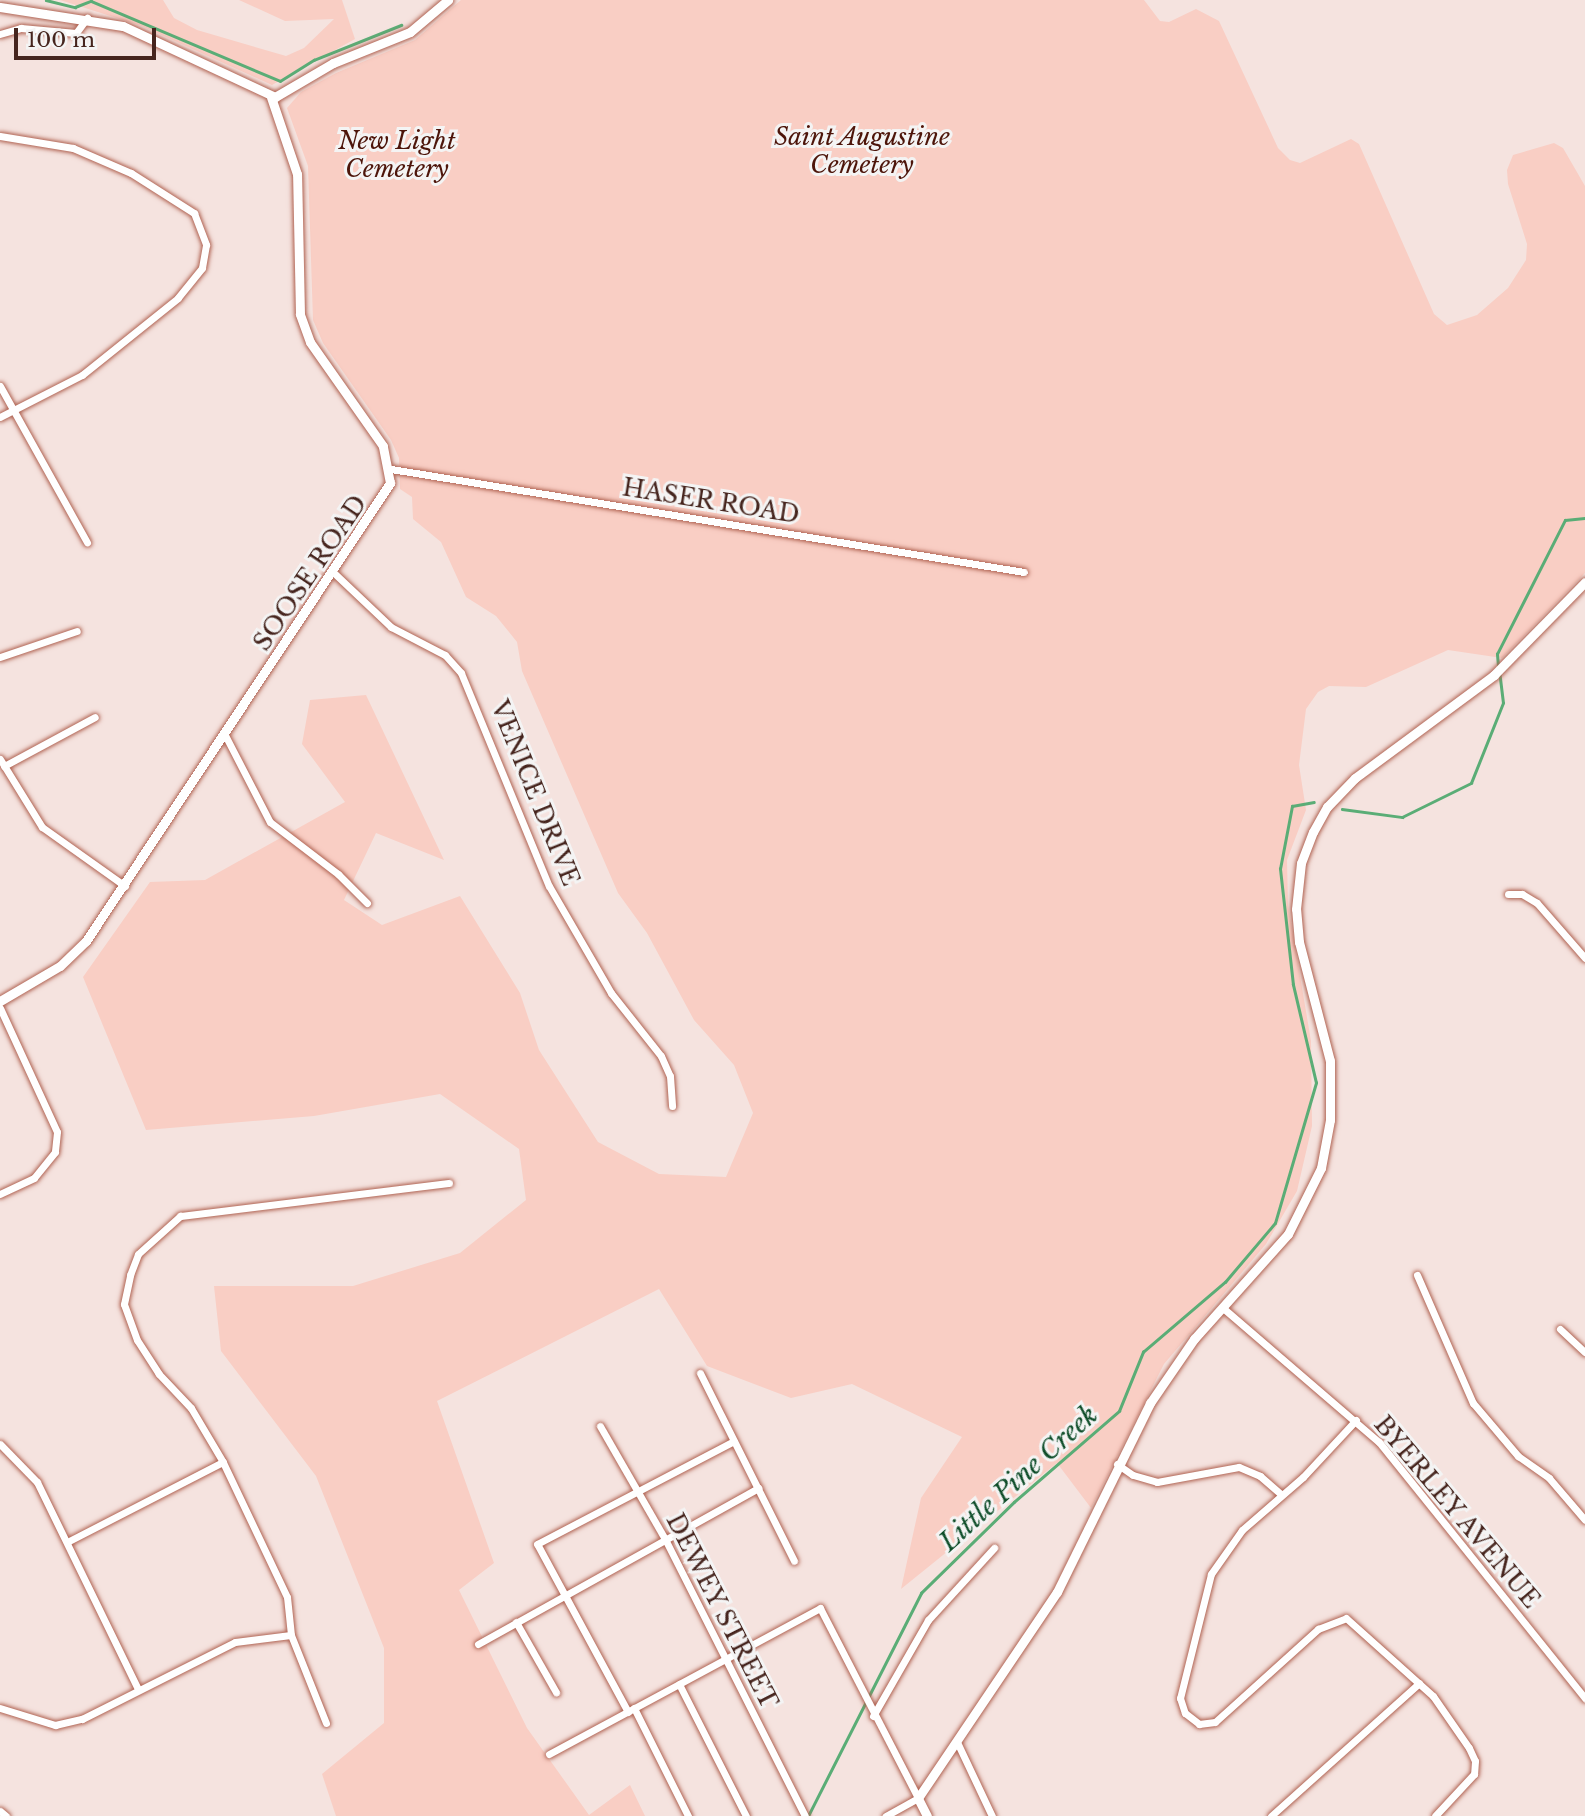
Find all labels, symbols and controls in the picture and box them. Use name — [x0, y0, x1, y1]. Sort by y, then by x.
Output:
scale bar — [18, 14, 159, 58]
text: 100 m — [27, 27, 95, 53]
park label: Saint Augustine Cemetery — [773, 123, 951, 179]
park label: New Light Cemetery — [338, 127, 456, 183]
street label: HASER ROAD — [620, 473, 802, 529]
street label: SOOSE ROAD — [247, 490, 373, 656]
street label: VENICE DRIVE — [485, 696, 585, 890]
water label: Little Pine Creek — [934, 1400, 1104, 1558]
street label: BYERLEY AVENUE — [1368, 1409, 1546, 1615]
street label: DEWEY STREET — [660, 1508, 784, 1714]

